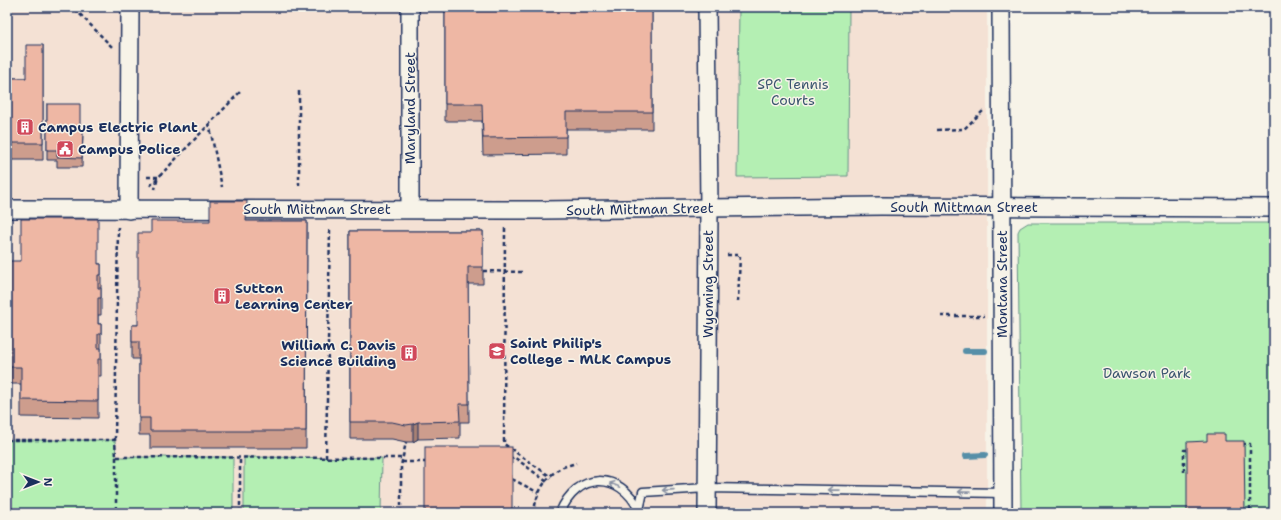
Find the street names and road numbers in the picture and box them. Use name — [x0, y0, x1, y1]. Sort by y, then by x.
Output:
street label: Maryland Street — [401, 52, 419, 164]
street label: South Mittman Street — [890, 198, 1038, 216]
street label: South Mittman Street — [566, 199, 714, 219]
street label: South Mittman Street — [243, 200, 391, 218]
street label: Wyoming Street — [699, 230, 717, 338]
street label: Montana Street — [993, 230, 1011, 338]

